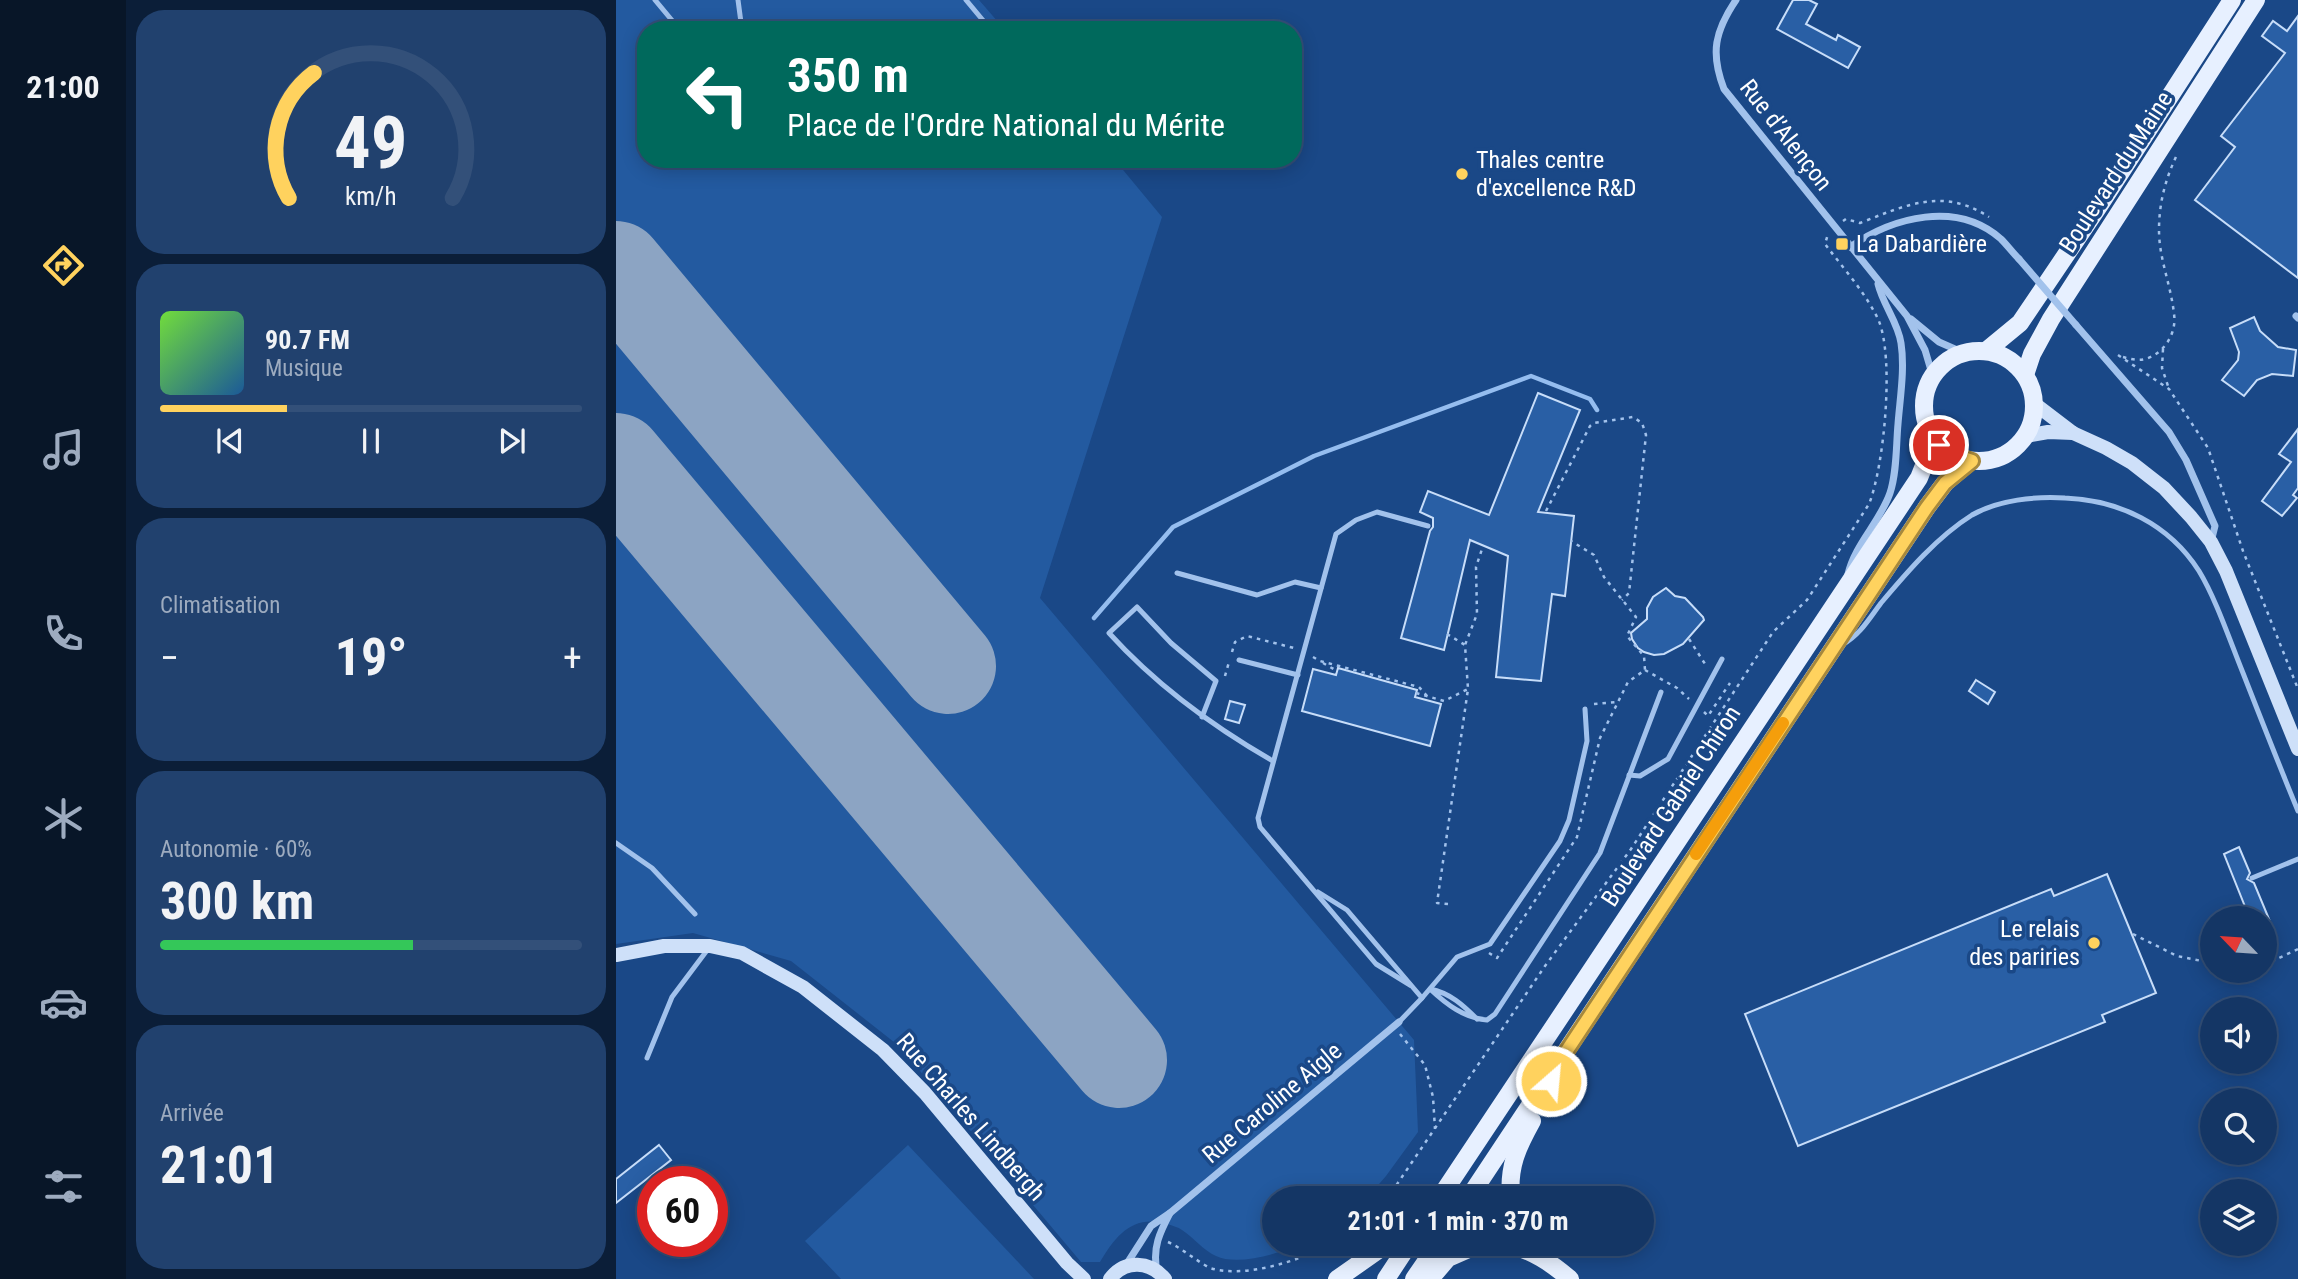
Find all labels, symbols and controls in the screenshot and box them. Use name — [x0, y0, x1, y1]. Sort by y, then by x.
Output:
text: 350 m — [787, 47, 909, 104]
icon: left — [672, 49, 763, 140]
text: 21:00 — [26, 68, 100, 106]
street label: Rue d’Alençon — [1734, 74, 1838, 196]
street label: Boulevard du Maine — [2053, 86, 2179, 258]
text: 49 — [334, 100, 408, 186]
text: Place de l'Ordre National du Mérite — [787, 106, 1225, 144]
place label: Thales centre d'excellence R&D — [1476, 146, 1637, 202]
marker: Thales centre d'excellence R&D — [1454, 166, 1470, 182]
text: km/h — [345, 182, 397, 211]
place label: La Dabardière — [1856, 230, 1987, 258]
marker: La Dabardière — [1834, 236, 1850, 252]
icon: directions — [39, 241, 88, 290]
text: 90.7 FM — [265, 325, 350, 355]
text: Musique — [265, 355, 343, 382]
pin — [1909, 415, 1969, 475]
icon: previous — [211, 422, 249, 460]
icon: pause — [352, 422, 390, 460]
icon: next — [493, 422, 531, 460]
icon: music — [39, 425, 88, 474]
icon: arrive — [1920, 426, 1958, 464]
text: Climatisation — [160, 592, 280, 619]
icon: phone — [39, 609, 88, 658]
text: 19° — [335, 627, 407, 688]
text: − — [160, 636, 179, 680]
text: + — [563, 636, 582, 680]
street label: Boulevard Gabriel Chiron — [1596, 700, 1746, 912]
icon: climate — [39, 794, 88, 843]
text: Autonomie · 60% — [160, 836, 312, 863]
text: 300 km — [160, 871, 314, 932]
north arrow — [2200, 906, 2277, 984]
map controls — [2200, 906, 2277, 1256]
place label: Le relais des pariries — [1969, 915, 2080, 971]
marker: Le relais des pariries — [2086, 935, 2102, 951]
icon: car — [39, 978, 88, 1027]
button: sound — [2200, 997, 2277, 1074]
street label: Rue Charles Lindbergh — [891, 1028, 1051, 1206]
street label: Rue Caroline Aigle — [1197, 1037, 1347, 1169]
position arrow — [1514, 1044, 1588, 1118]
button: search — [2200, 1088, 2277, 1165]
text: Arrivée — [160, 1100, 224, 1127]
text: 21:01 — [160, 1135, 279, 1196]
icon: filters — [39, 1162, 88, 1211]
speed limit sign: 60 — [637, 1166, 728, 1257]
button: layers — [2200, 1179, 2277, 1256]
text: 21:01 · 1 min · 370 m — [1348, 1206, 1568, 1236]

